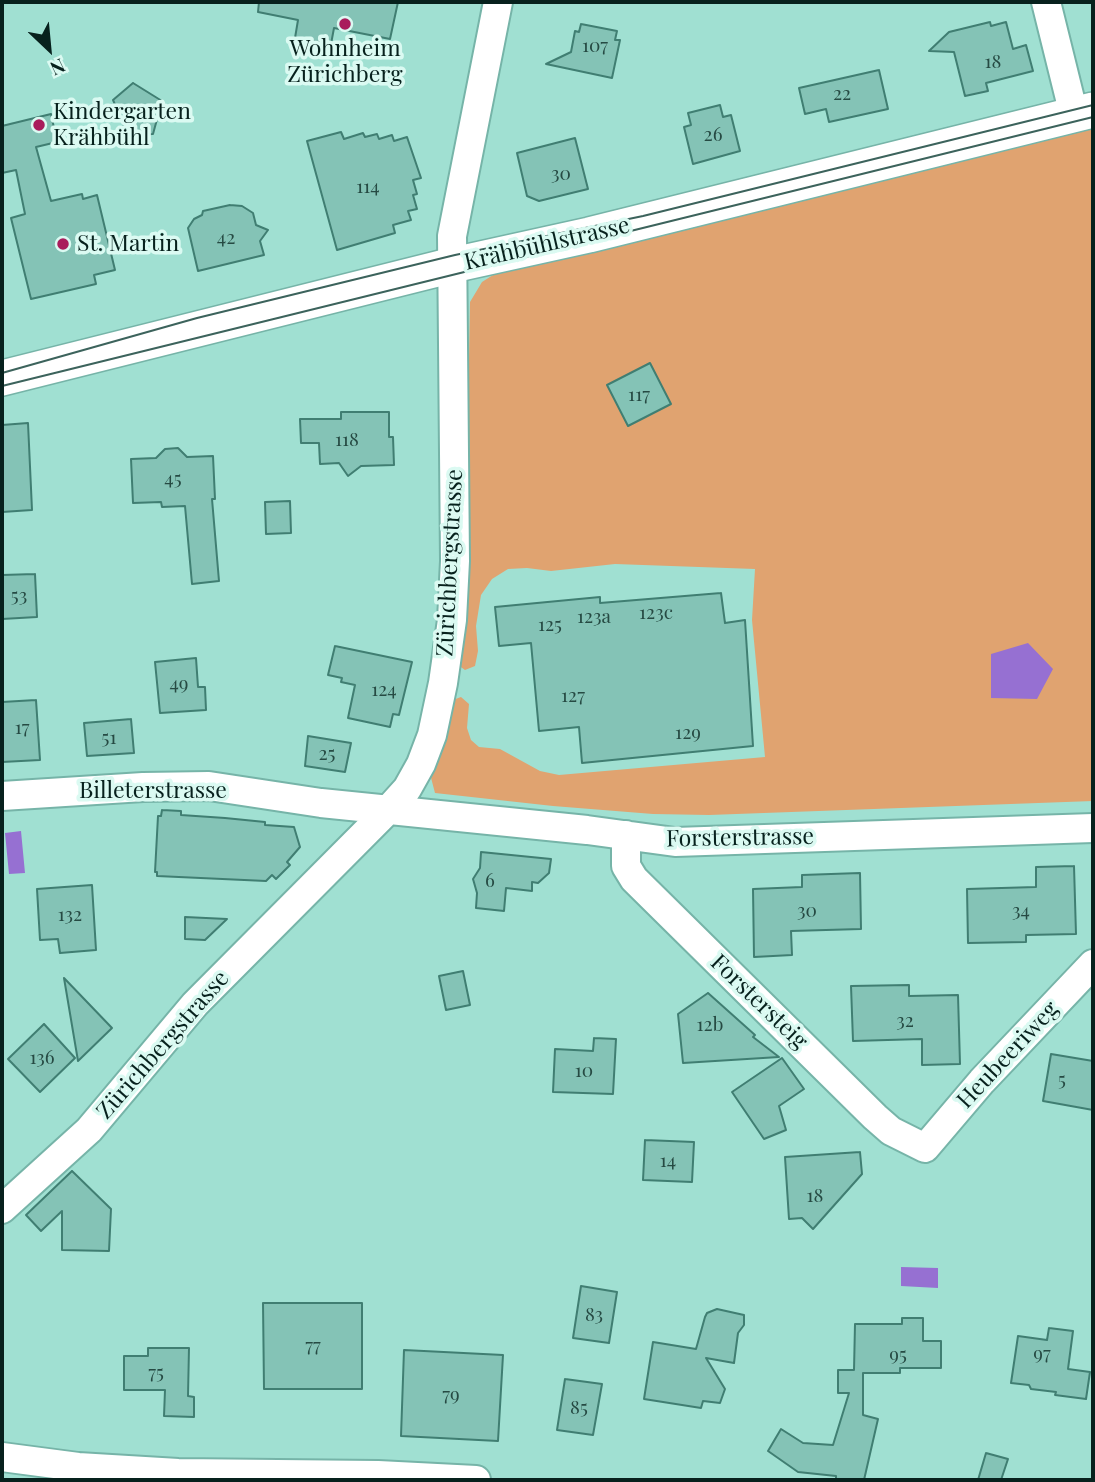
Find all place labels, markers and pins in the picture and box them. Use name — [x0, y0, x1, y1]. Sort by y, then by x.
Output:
marker: Wohnheim Zürichberg — [337, 16, 353, 32]
place label: Wohnheim Zürichberg — [287, 35, 403, 89]
place label: Kindergarten Krähbühl — [53, 98, 191, 152]
marker: Kindergarten Krähbühl — [31, 117, 47, 133]
place label: St. Martin — [77, 230, 179, 258]
marker: St. Martin — [55, 236, 71, 252]

